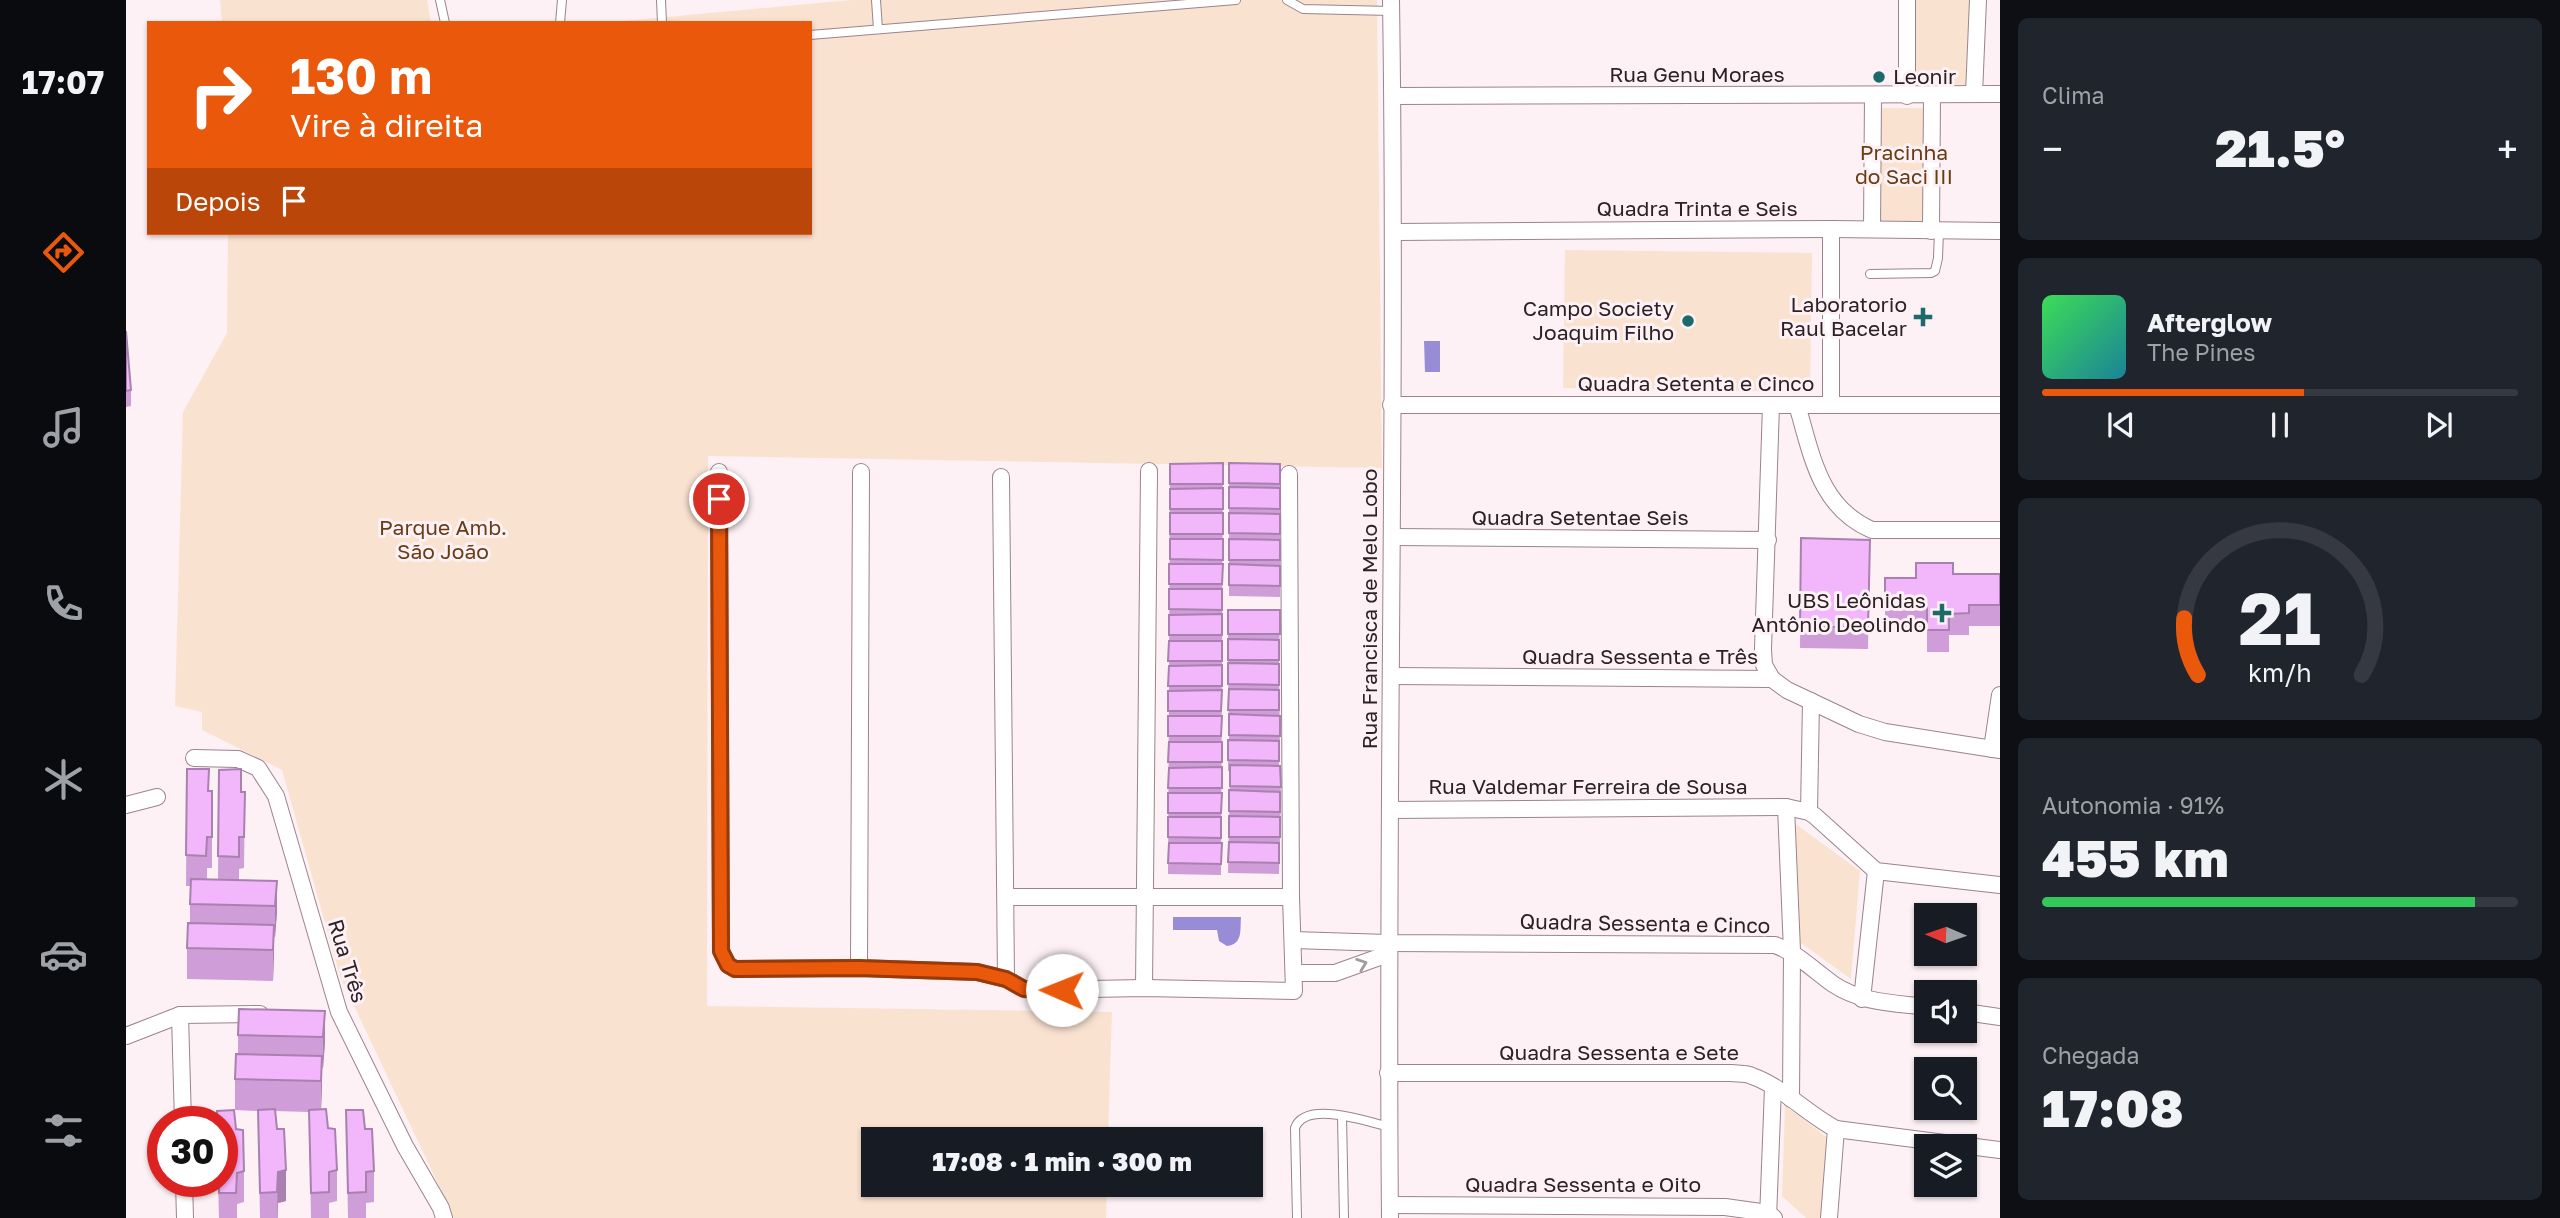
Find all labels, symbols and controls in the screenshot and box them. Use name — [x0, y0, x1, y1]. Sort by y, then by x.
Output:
text: 130 m — [290, 46, 432, 105]
icon: right — [175, 49, 266, 140]
street label: Rua Genu Moraes — [1609, 61, 1785, 87]
text: 17:07 — [22, 63, 104, 101]
place label: Leonir — [1893, 63, 1956, 89]
marker: Leonir — [1871, 69, 1887, 85]
text: Clima — [2042, 81, 2105, 109]
text: Vire à direita — [290, 106, 483, 144]
text: 21.5° — [2215, 116, 2345, 178]
text: − — [2042, 126, 2063, 171]
text: + — [2497, 126, 2518, 171]
park label: Pracinha do Saci III — [1855, 139, 1953, 189]
icon: arrive — [275, 182, 313, 220]
text: Depois — [175, 186, 261, 217]
street label: Quadra Trinta e Seis — [1596, 195, 1798, 221]
icon: directions — [39, 228, 88, 277]
place label: Laboratorio Raul Bacelar — [1780, 291, 1907, 341]
place label: Campo Society Joaquim Filho — [1523, 295, 1674, 345]
marker: Laboratorio Raul Bacelar — [1913, 307, 1933, 327]
text: Afterglow — [2147, 307, 2272, 338]
marker: Campo Society Joaquim Filho — [1680, 313, 1696, 329]
text: The Pines — [2147, 338, 2255, 366]
street label: Quadra Setenta e Cinco — [1578, 370, 1814, 396]
icon: music — [39, 403, 88, 452]
icon: previous — [2102, 406, 2140, 444]
icon: pause — [2261, 406, 2299, 444]
icon: next — [2420, 406, 2458, 444]
pin — [689, 469, 749, 529]
street label: Rua Francisca de Melo Lobo — [1356, 469, 1382, 749]
icon: arrive — [700, 480, 738, 518]
street label: Quadra Setentae Seis — [1471, 504, 1689, 530]
park label: Parque Amb. São João — [379, 514, 507, 564]
text: 21 — [2239, 574, 2321, 661]
icon: phone — [39, 579, 88, 628]
place label: UBS Leônidas Antônio Deolindo — [1752, 587, 1926, 637]
marker: UBS Leônidas Antônio Deolindo — [1932, 603, 1952, 623]
street label: Quadra Sessenta e Três — [1522, 643, 1758, 669]
text: km/h — [2248, 657, 2312, 688]
icon: climate — [39, 755, 88, 804]
street label: Rua Valdemar Ferreira de Sousa — [1428, 773, 1748, 799]
text: Autonomia · 91% — [2042, 791, 2224, 819]
text: 455 km — [2042, 826, 2229, 888]
north arrow — [1914, 903, 1978, 966]
map controls — [1914, 903, 1977, 1197]
street label: Quadra Sessenta e Cinco — [1519, 908, 1771, 938]
street label: Rua Três — [323, 916, 373, 1006]
icon: car — [39, 930, 88, 979]
position arrow — [1025, 953, 1099, 1027]
one-way arrow — [1355, 958, 1367, 972]
button: sound — [1914, 980, 1977, 1043]
street label: Quadra Sessenta e Sete — [1499, 1039, 1739, 1065]
text: Chegada — [2042, 1041, 2139, 1069]
button: search — [1914, 1057, 1977, 1120]
text: 17:08 — [2042, 1076, 2183, 1138]
icon: filters — [39, 1106, 88, 1155]
speed limit sign: 30 — [147, 1106, 238, 1197]
button: layers — [1914, 1134, 1977, 1197]
text: 17:08 · 1 min · 300 m — [932, 1146, 1192, 1177]
street label: Quadra Sessenta e Oito — [1465, 1171, 1701, 1197]

